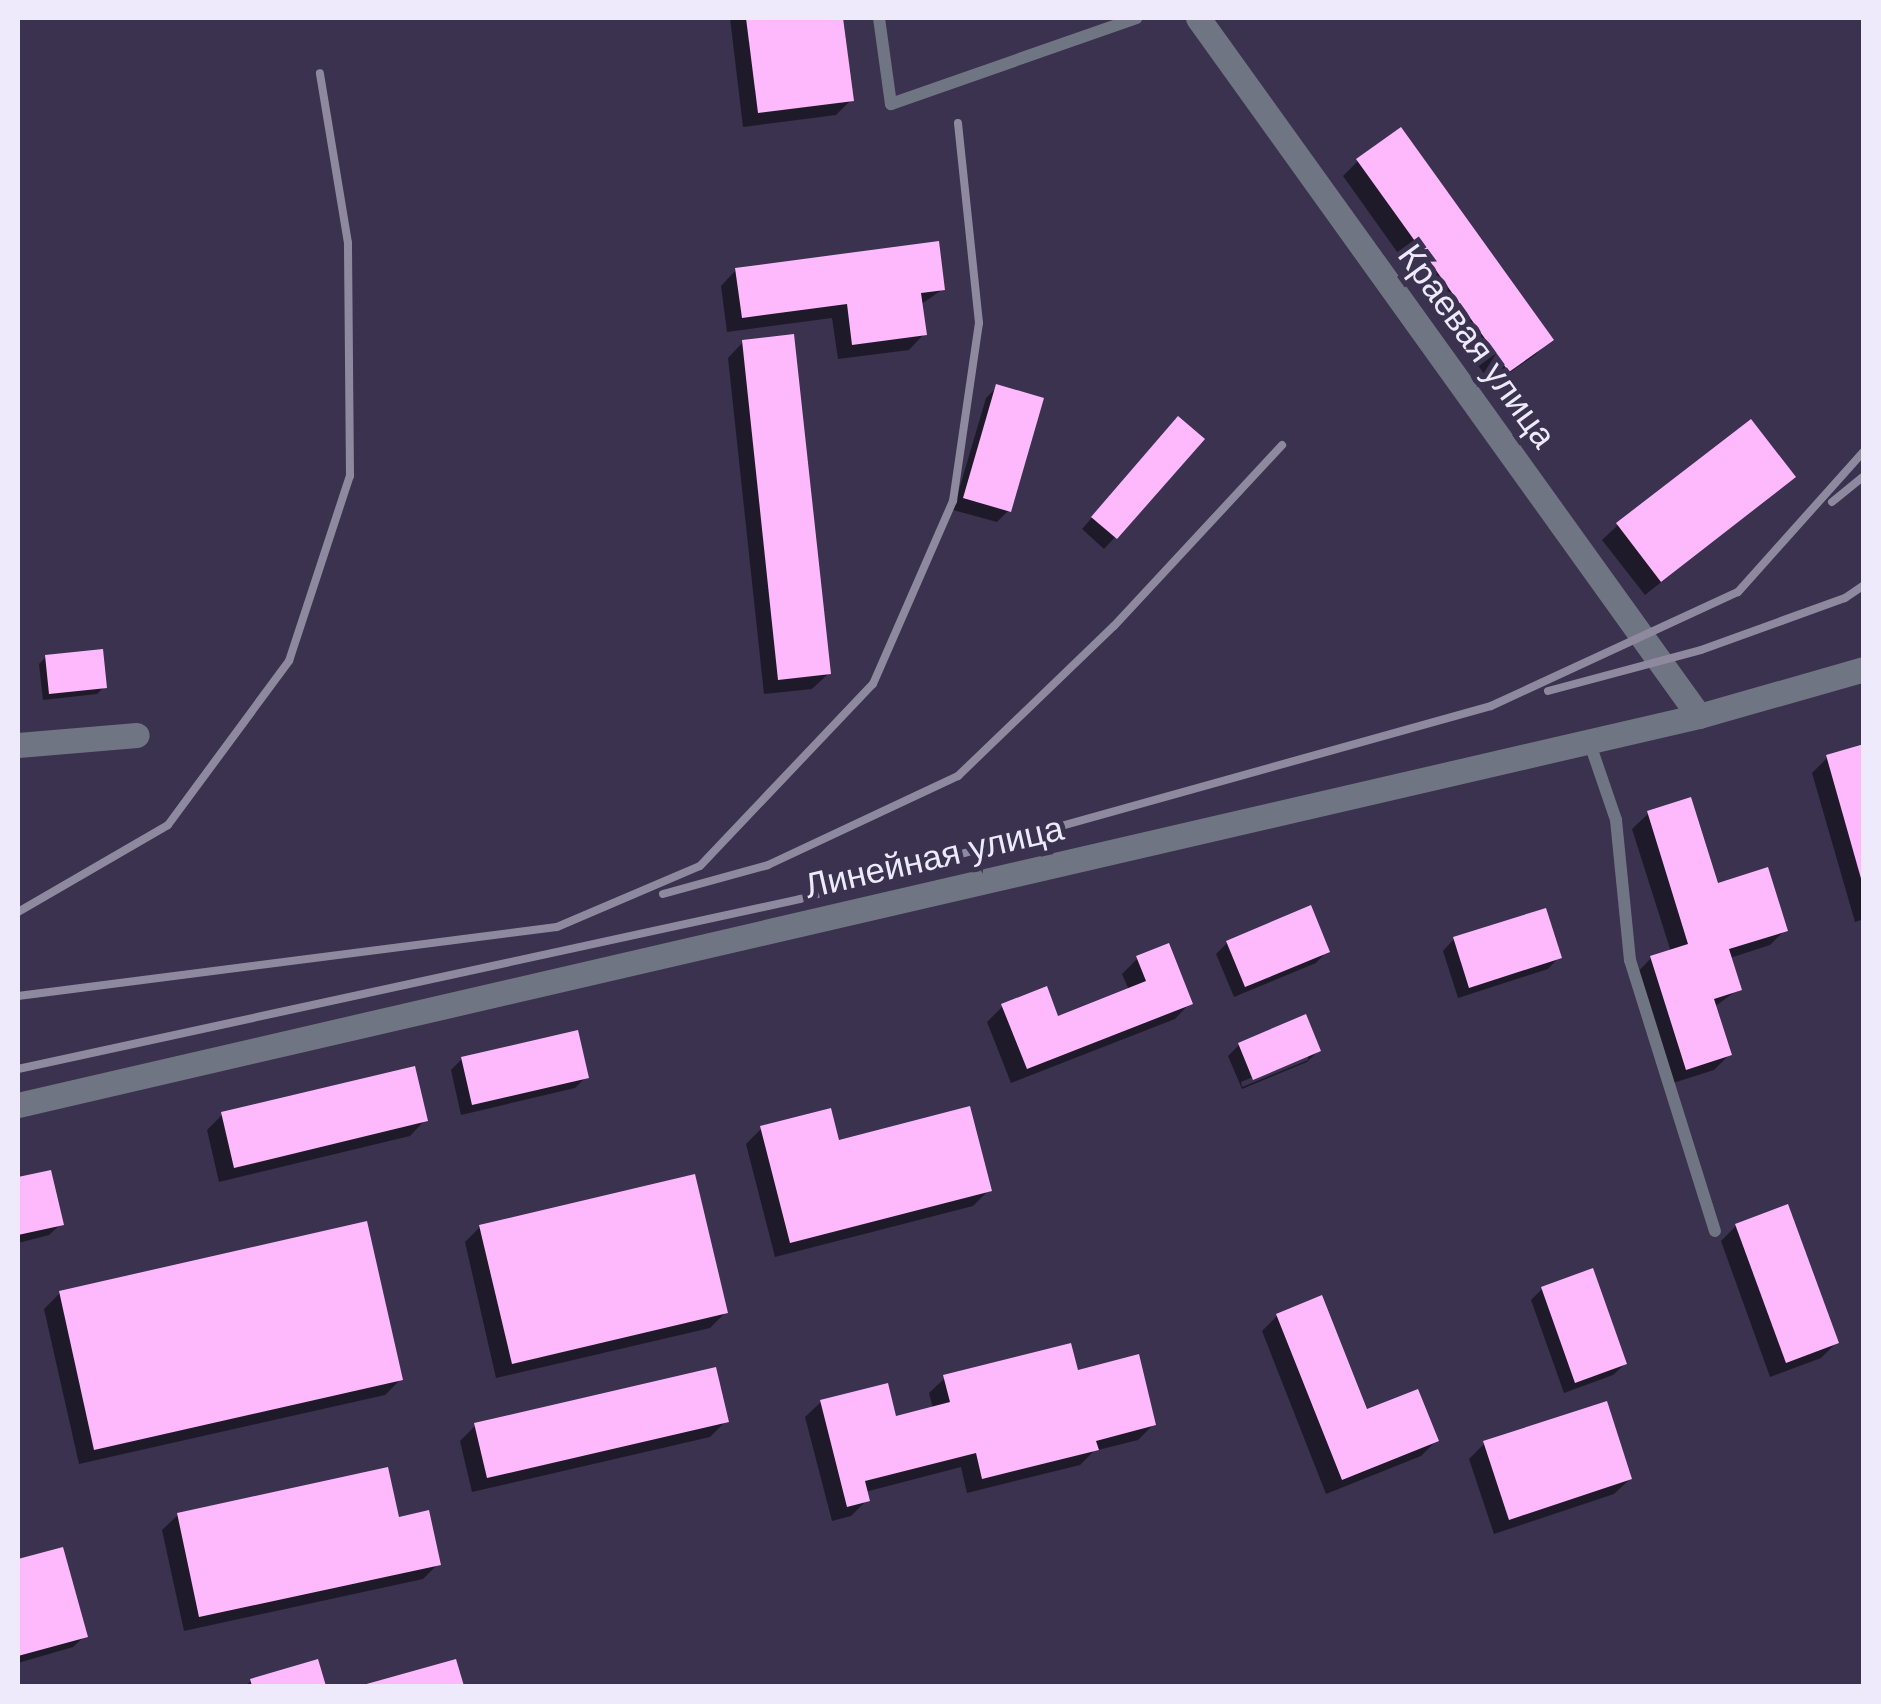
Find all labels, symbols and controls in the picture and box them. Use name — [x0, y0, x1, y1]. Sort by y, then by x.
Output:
street label: Краевая улица — [1389, 236, 1565, 456]
street label: Линейная улица — [800, 807, 1068, 907]

